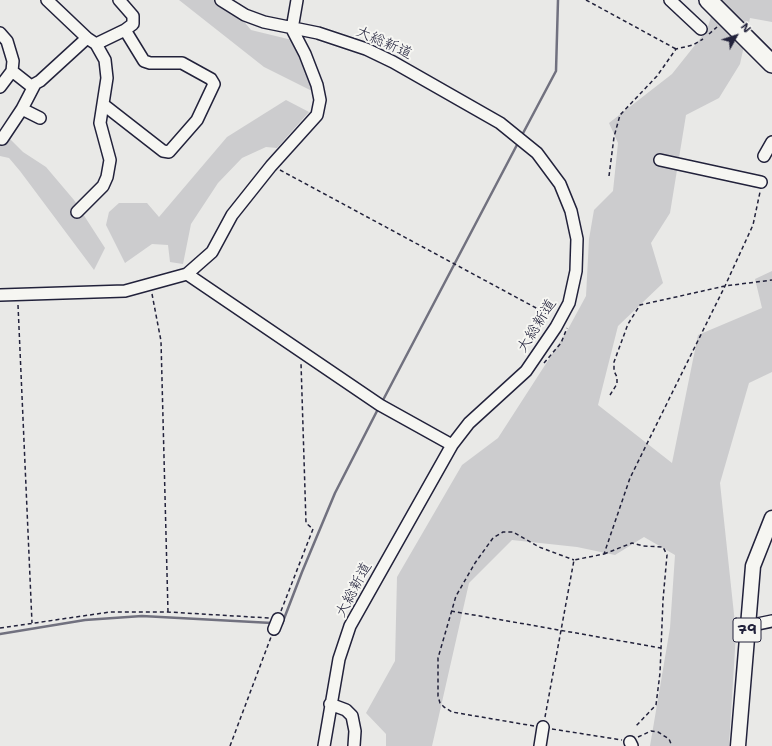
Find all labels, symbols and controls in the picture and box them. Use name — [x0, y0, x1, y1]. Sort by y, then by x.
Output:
north arrow — [716, 16, 756, 56]
text: N — [737, 20, 754, 36]
street label: 大総新道 — [353, 23, 415, 63]
street label: 大総新道 — [513, 296, 561, 356]
street label: 大総新道 — [332, 559, 376, 621]
road number: 79 — [733, 618, 761, 642]

